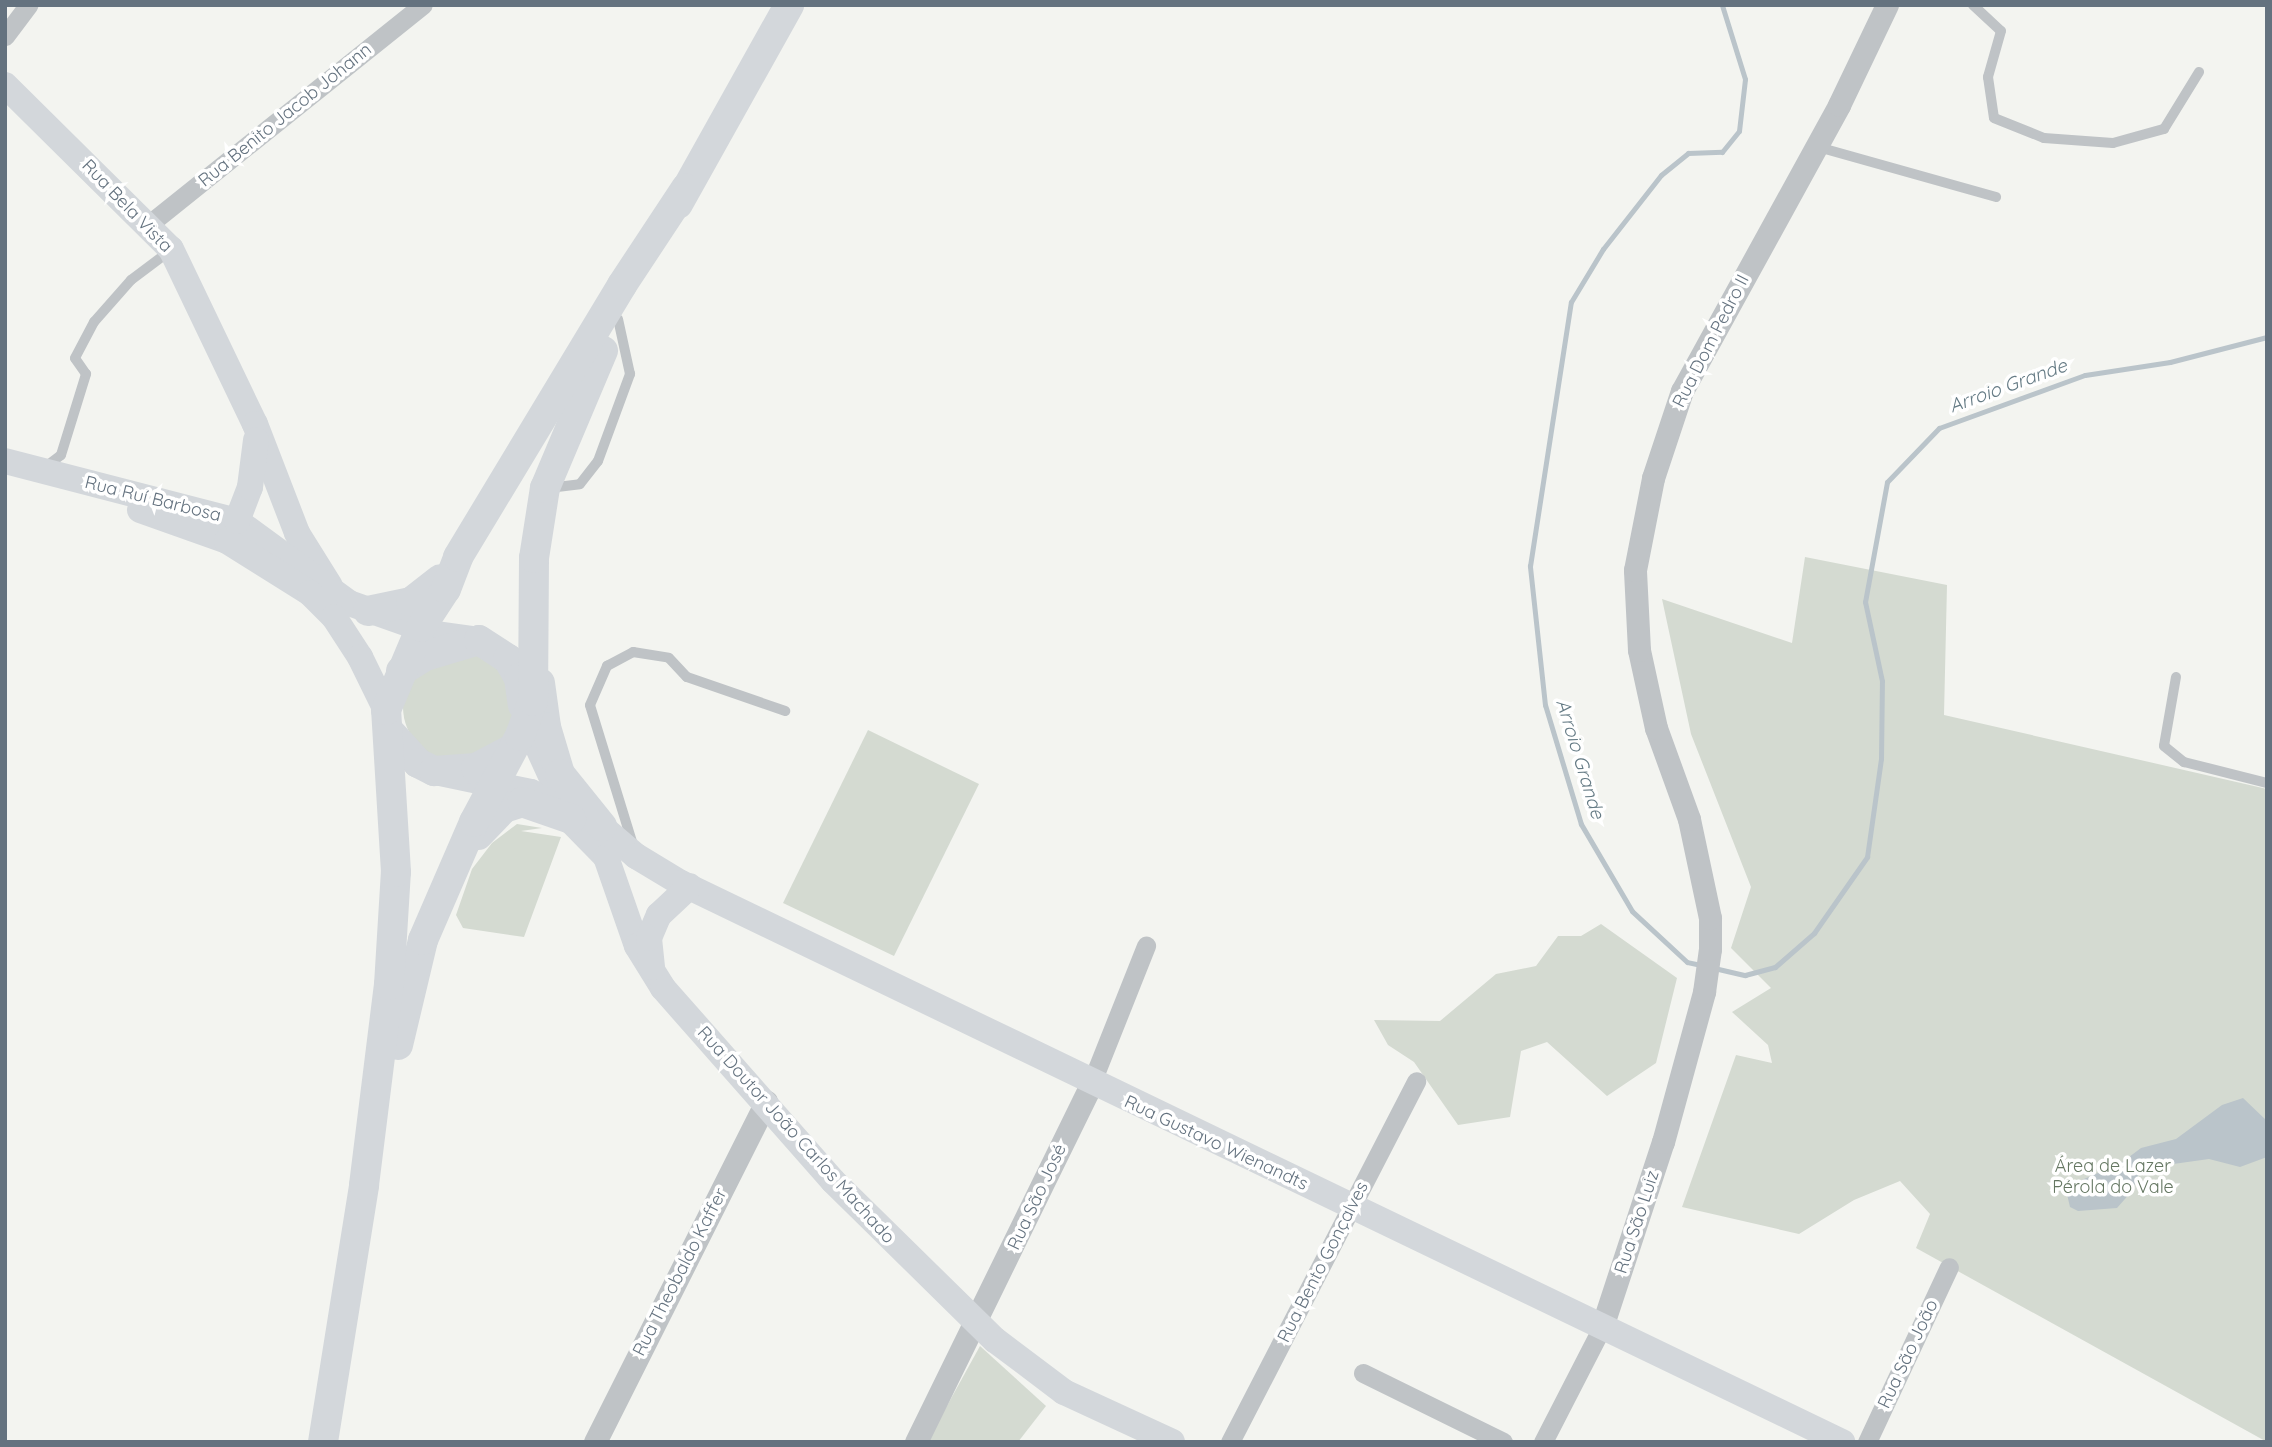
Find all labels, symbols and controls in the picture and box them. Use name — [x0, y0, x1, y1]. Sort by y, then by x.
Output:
street label: Rua Benito Jacob Johann — [194, 39, 376, 191]
street label: Rua Bela Vista — [77, 155, 177, 257]
street label: Rua Dom Pedro II — [1668, 271, 1754, 411]
water label: Arroio Grande — [1946, 354, 2070, 418]
street label: Rua Ruí Barbosa — [83, 472, 223, 526]
water label: Arroio Grande — [1551, 696, 1609, 822]
street label: Rua Doutor João Carlos Machado — [693, 1022, 899, 1248]
street label: Rua Gustavo Wienandts — [1121, 1091, 1311, 1195]
street label: Rua São José — [1003, 1141, 1071, 1253]
park label: Área de Lazer Pérola do Vale — [2052, 1156, 2174, 1198]
street label: Rua São Luiz — [1610, 1168, 1664, 1276]
street label: Rua Bento Gonçalves — [1273, 1178, 1373, 1346]
street label: Rua Theobaldo Kaffer — [628, 1184, 732, 1360]
street label: Rua São João — [1873, 1296, 1943, 1412]

